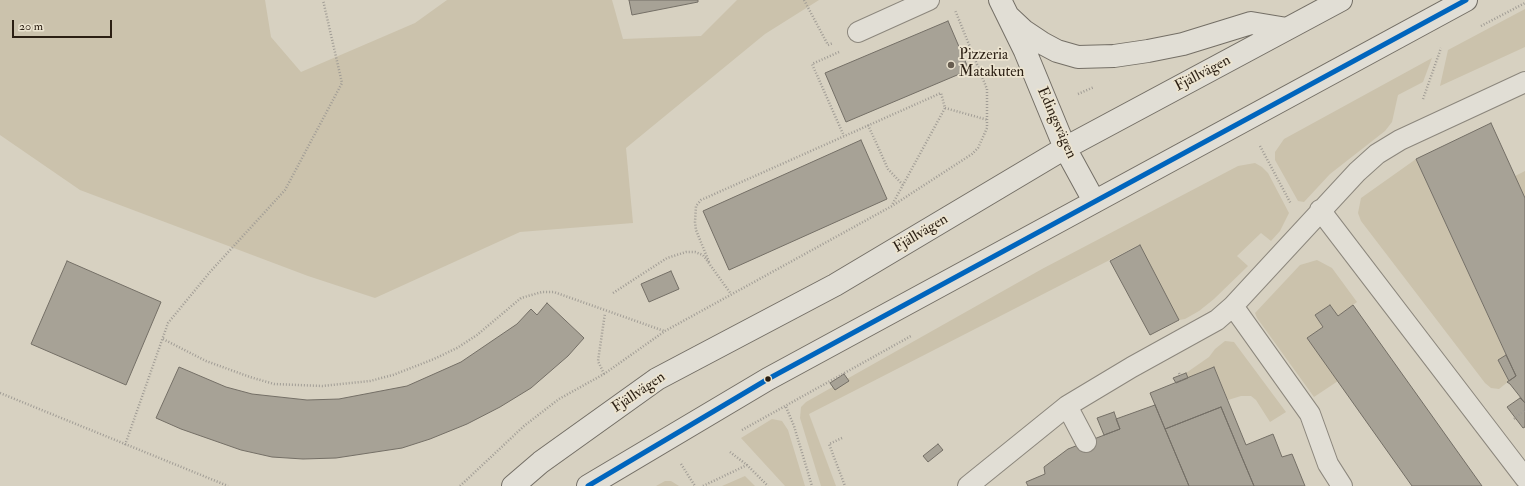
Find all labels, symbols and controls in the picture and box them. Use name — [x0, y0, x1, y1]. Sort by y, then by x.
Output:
scale bar — [14, 12, 114, 38]
text: 20 m — [19, 19, 43, 34]
place label: Pizzeria Matakuten — [959, 47, 1024, 82]
street label: Fjällvägen — [1172, 52, 1234, 96]
marker: Pizzeria Matakuten — [946, 60, 956, 70]
street label: Edingsvägen — [1032, 84, 1080, 162]
street label: Fjällvägen — [890, 211, 952, 257]
street label: Fjällvägen — [609, 369, 669, 417]
unlabelled marker — [763, 374, 773, 384]

